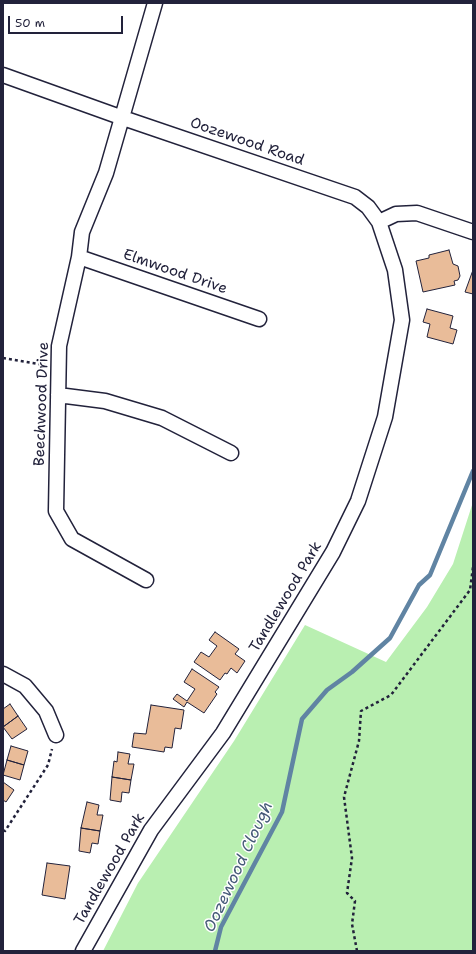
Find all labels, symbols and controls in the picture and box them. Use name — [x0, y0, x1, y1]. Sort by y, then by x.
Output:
scale bar — [10, 8, 125, 34]
text: 50 m — [15, 15, 45, 31]
street label: Oozewood Road — [187, 114, 307, 170]
street label: Elmwood Drive — [121, 246, 229, 298]
street label: Beechwood Drive — [31, 342, 53, 466]
street label: Tandlewood Park — [246, 538, 326, 656]
water label: Oozewood Clough — [200, 799, 278, 935]
street label: Tandlewood Park — [71, 810, 149, 928]

